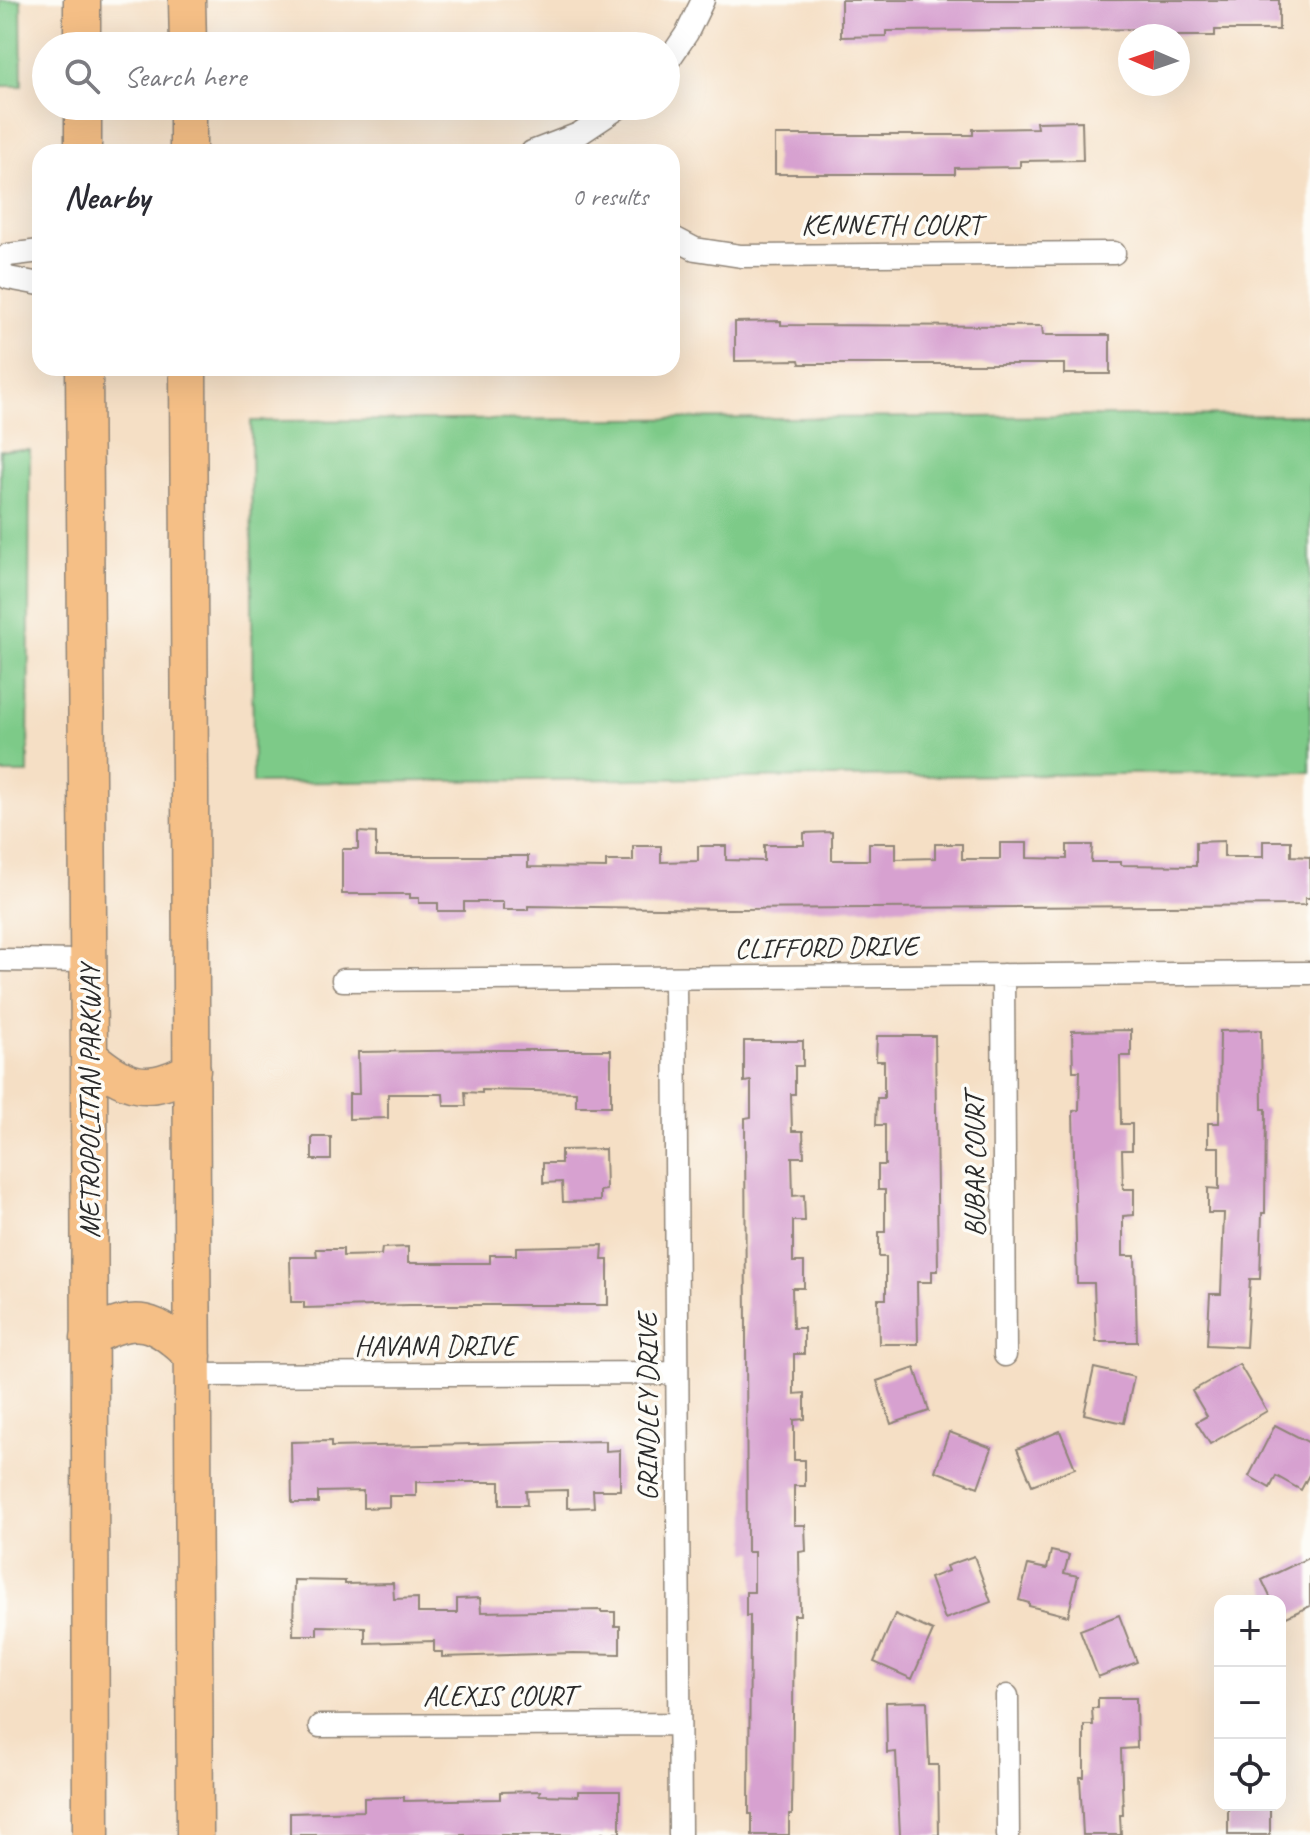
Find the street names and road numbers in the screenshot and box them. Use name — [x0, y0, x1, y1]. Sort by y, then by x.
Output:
street label: KENNETH COURT — [801, 207, 988, 242]
street label: CLIFFORD DRIVE — [734, 928, 921, 966]
street label: METROPOLITAN PARKWAY — [72, 960, 107, 1238]
street label: BUBAR COURT — [957, 1086, 992, 1237]
street label: GRINDLEY DRIVE — [630, 1310, 665, 1501]
street label: HAVANA DRIVE — [354, 1328, 519, 1363]
street label: ALEXIS COURT — [423, 1678, 582, 1713]

